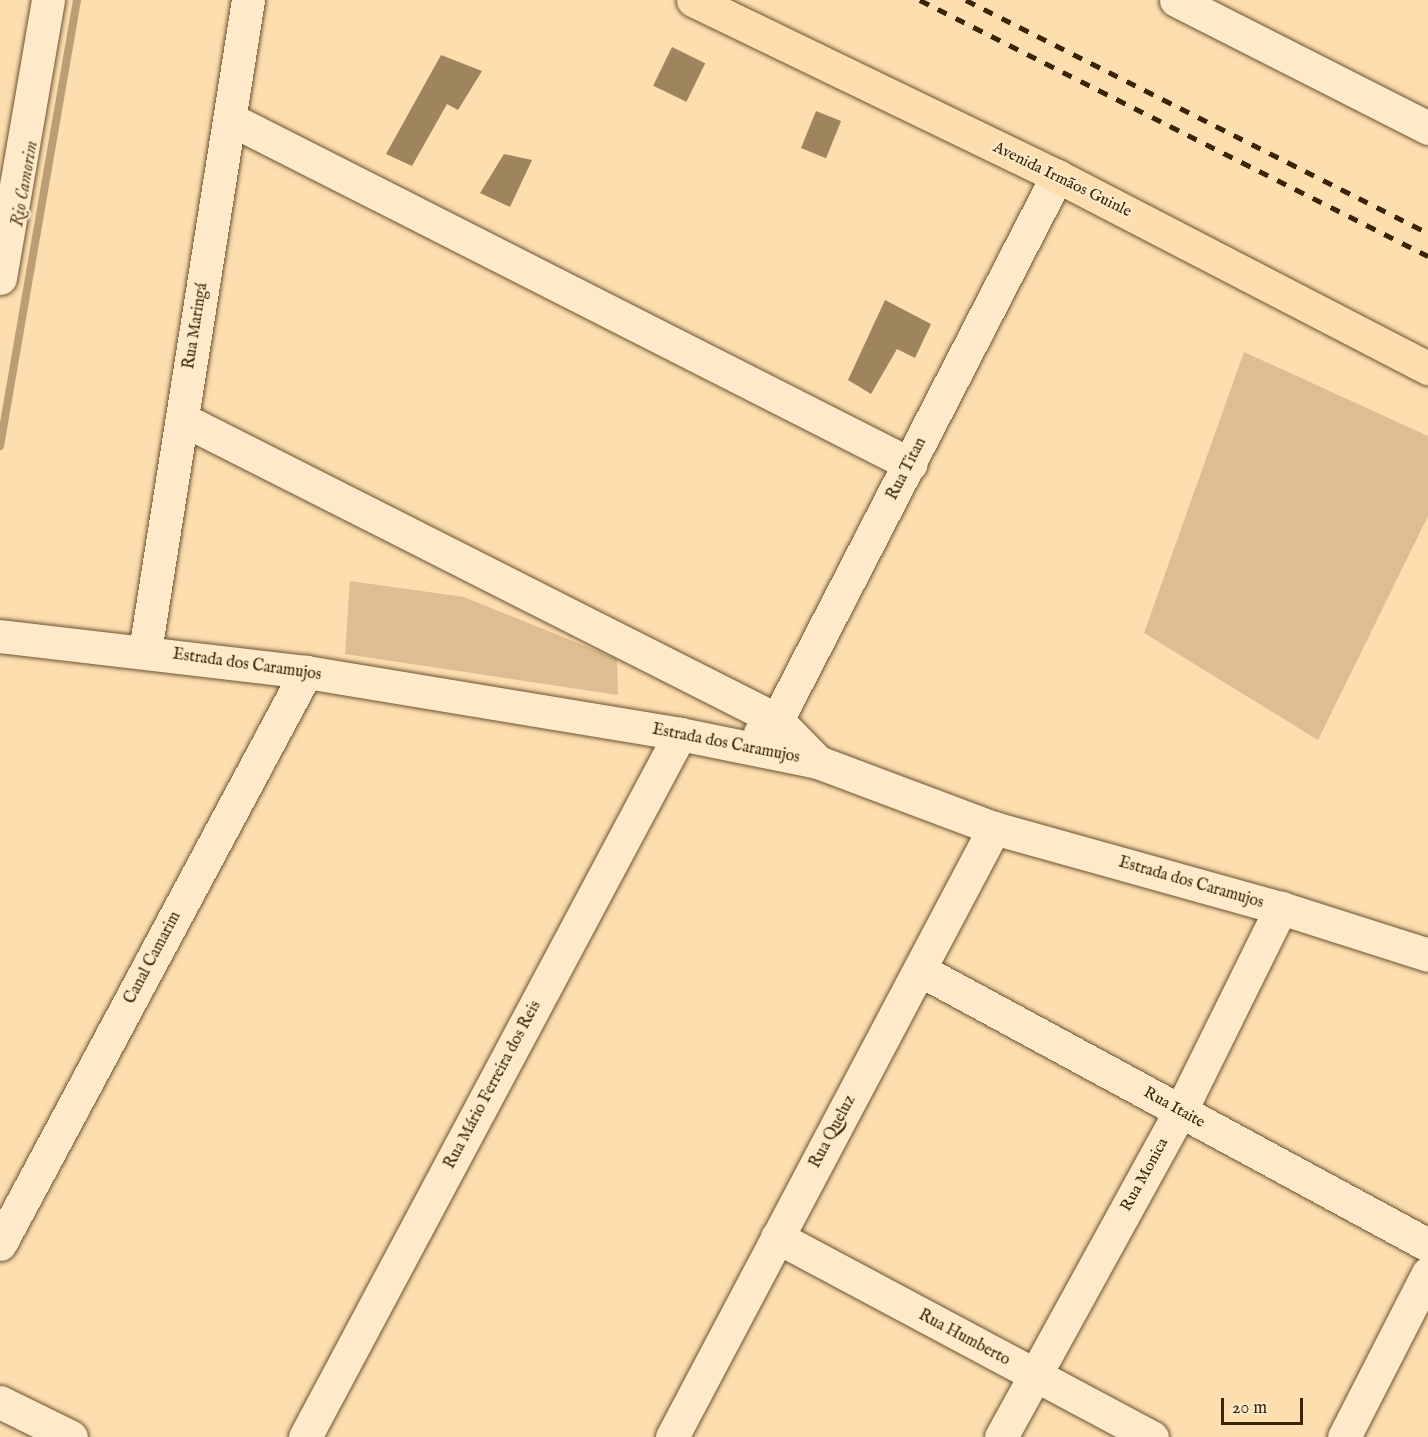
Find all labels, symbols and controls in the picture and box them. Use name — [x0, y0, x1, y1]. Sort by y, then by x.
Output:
street label: Avenida Irmãos Guinle — [990, 138, 1134, 222]
water label: Rio Camorim — [8, 139, 44, 229]
street label: Rua Maringá — [180, 282, 212, 370]
street label: Rua Titan — [883, 435, 931, 503]
street label: Estrada dos Caramujos — [171, 645, 323, 685]
street label: Estrada dos Caramujos — [651, 720, 801, 768]
street label: Estrada dos Caramujos — [1116, 853, 1266, 913]
street label: Canal Camarim — [121, 909, 185, 1007]
street label: Rua Mário Ferreira dos Reis — [440, 998, 546, 1172]
street label: Rua Itaite — [1140, 1083, 1208, 1133]
street label: Rua Queluz — [806, 1092, 860, 1172]
street label: Rua Monica — [1117, 1135, 1173, 1215]
street label: Rua Humberto — [915, 1306, 1013, 1370]
scale bar — [1224, 1386, 1306, 1424]
text: 20 m — [1232, 1397, 1267, 1420]

